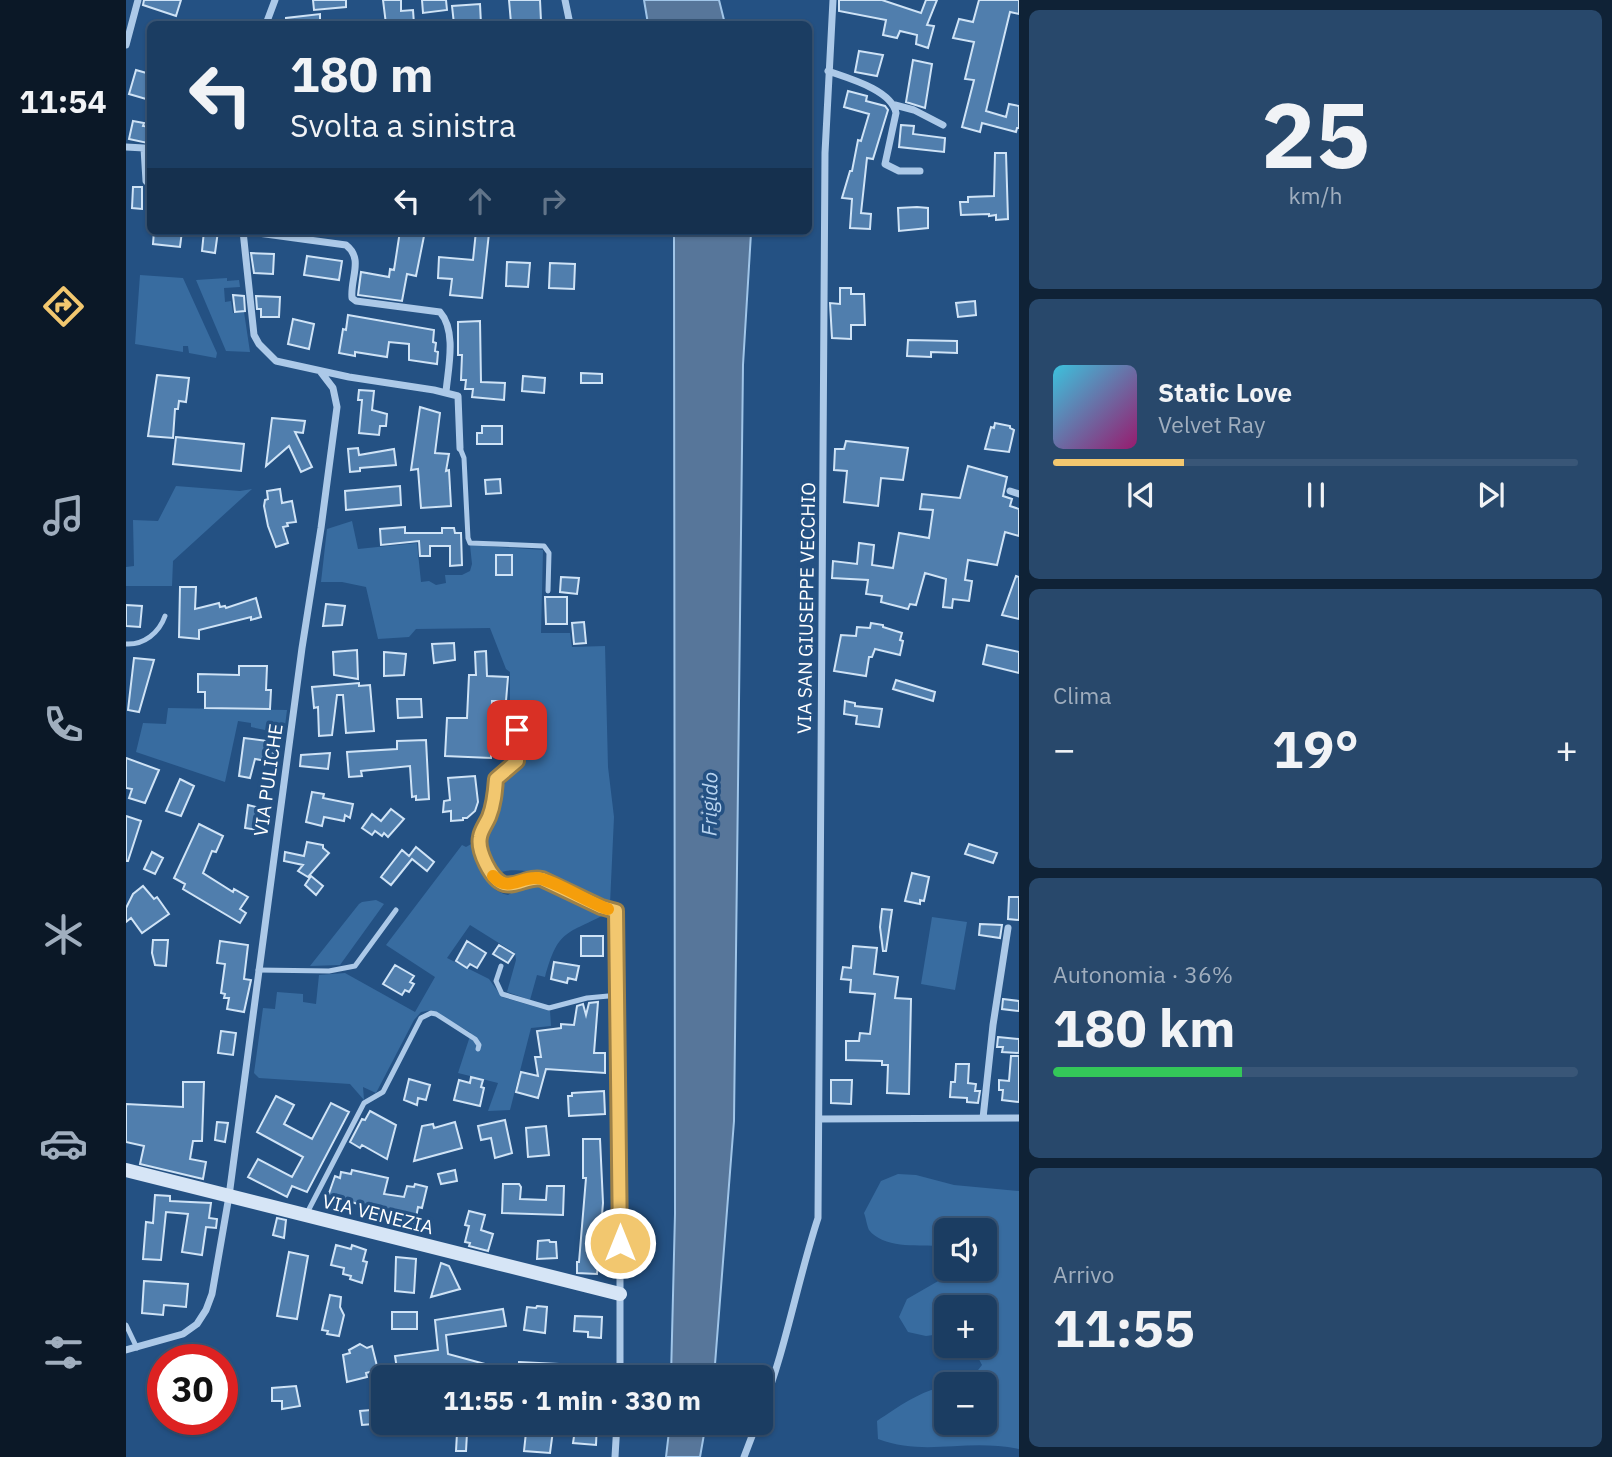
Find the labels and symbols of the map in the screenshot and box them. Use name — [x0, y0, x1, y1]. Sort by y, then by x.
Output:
street label: VIA SAN GIUSEPPE VECCHIO — [792, 482, 820, 734]
pin — [487, 700, 547, 760]
street label: VIA PULICHE — [248, 722, 288, 838]
water label: Frigido — [694, 772, 724, 836]
street label: VIA VENEZIA — [320, 1189, 436, 1239]
position arrow — [583, 1206, 657, 1280]
speed limit sign: 30 — [147, 1344, 238, 1435]

